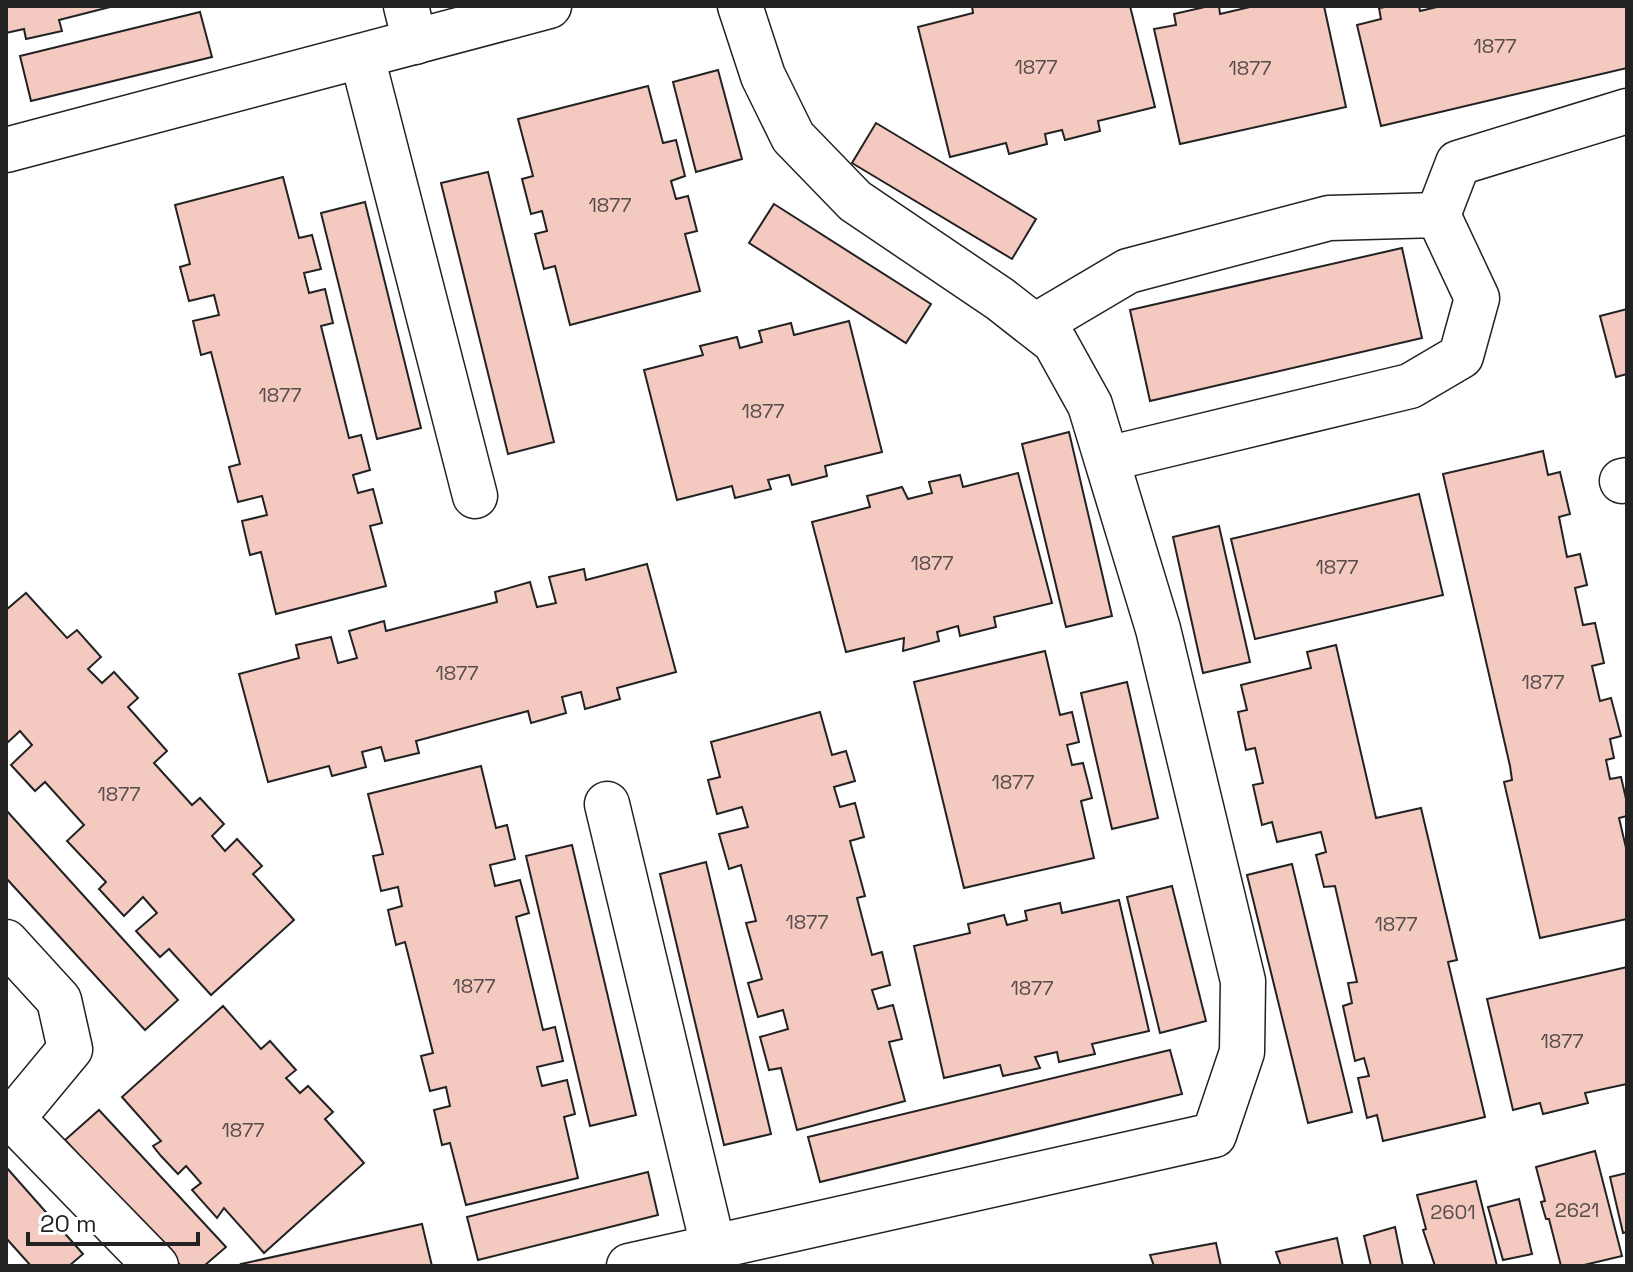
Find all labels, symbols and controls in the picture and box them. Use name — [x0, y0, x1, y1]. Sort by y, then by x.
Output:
house number: 1877 — [1473, 33, 1517, 59]
house number: 1877 — [1014, 54, 1058, 80]
house number: 1877 — [1228, 55, 1272, 81]
house number: 1877 — [588, 192, 632, 218]
house number: 1877 — [258, 382, 302, 408]
house number: 1877 — [741, 398, 785, 424]
house number: 1877 — [910, 550, 954, 576]
house number: 1877 — [1315, 554, 1359, 580]
house number: 1877 — [435, 660, 479, 686]
house number: 1877 — [1521, 669, 1565, 695]
house number: 1877 — [991, 769, 1035, 795]
house number: 1877 — [97, 781, 141, 807]
house number: 1877 — [785, 909, 829, 935]
house number: 1877 — [1374, 911, 1418, 937]
house number: 1877 — [452, 973, 496, 999]
house number: 1877 — [1010, 975, 1054, 1001]
house number: 1877 — [1540, 1028, 1584, 1054]
house number: 1877 — [221, 1117, 265, 1143]
scale bar — [28, 1196, 198, 1246]
house number: 2621 — [1555, 1197, 1599, 1223]
house number: 2601 — [1430, 1199, 1476, 1225]
text: 20 m — [40, 1208, 97, 1239]

